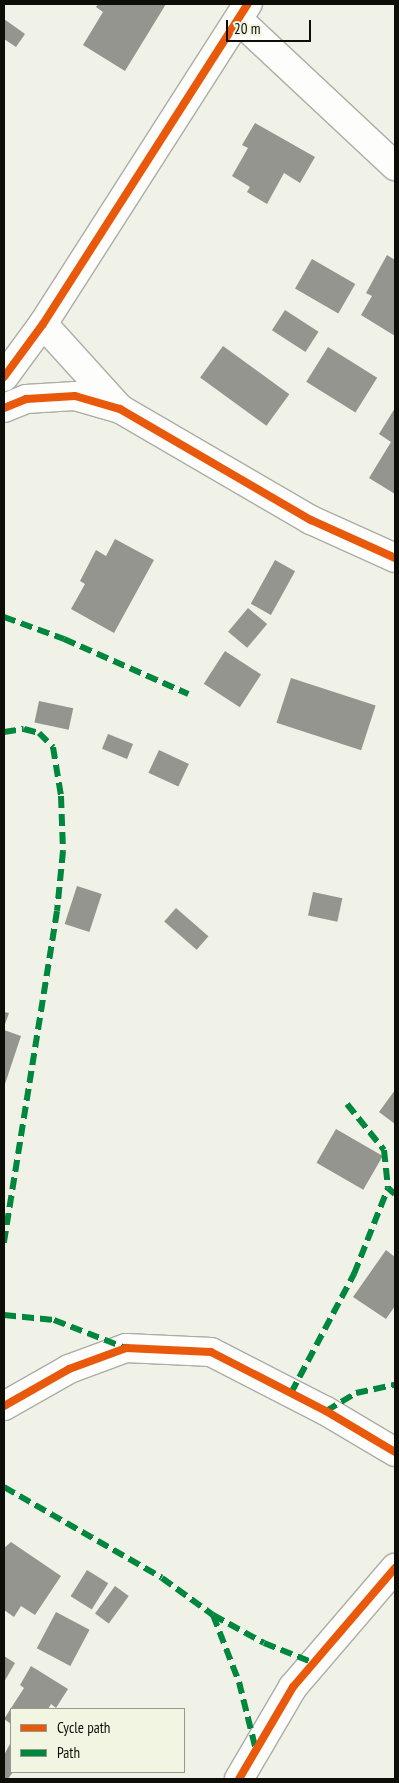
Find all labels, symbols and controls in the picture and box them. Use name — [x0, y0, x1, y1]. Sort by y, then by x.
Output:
scale bar — [229, 10, 314, 42]
text: 20 m — [234, 19, 260, 38]
legend — [10, 1708, 185, 1773]
text: Cycle path — [57, 1718, 110, 1737]
text: Path — [57, 1743, 80, 1762]

